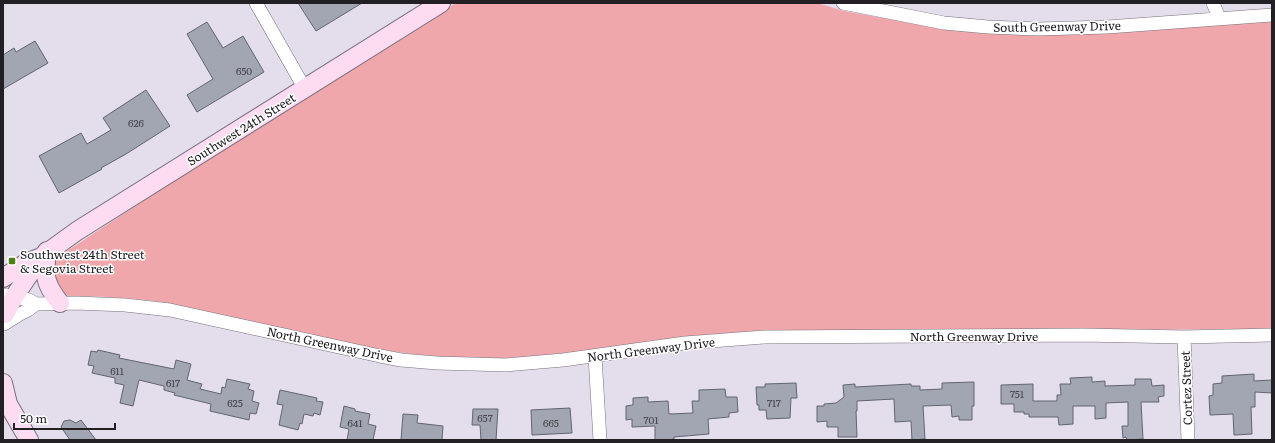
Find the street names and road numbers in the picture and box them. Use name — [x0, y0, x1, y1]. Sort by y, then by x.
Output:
street label: South Greenway Drive — [993, 16, 1121, 36]
street label: Southwest 24th Street — [183, 88, 299, 170]
street label: North Greenway Drive — [265, 322, 395, 366]
street label: North Greenway Drive — [910, 327, 1038, 345]
street label: North Greenway Drive — [586, 332, 716, 366]
street label: Cortez Street — [1176, 350, 1196, 426]

